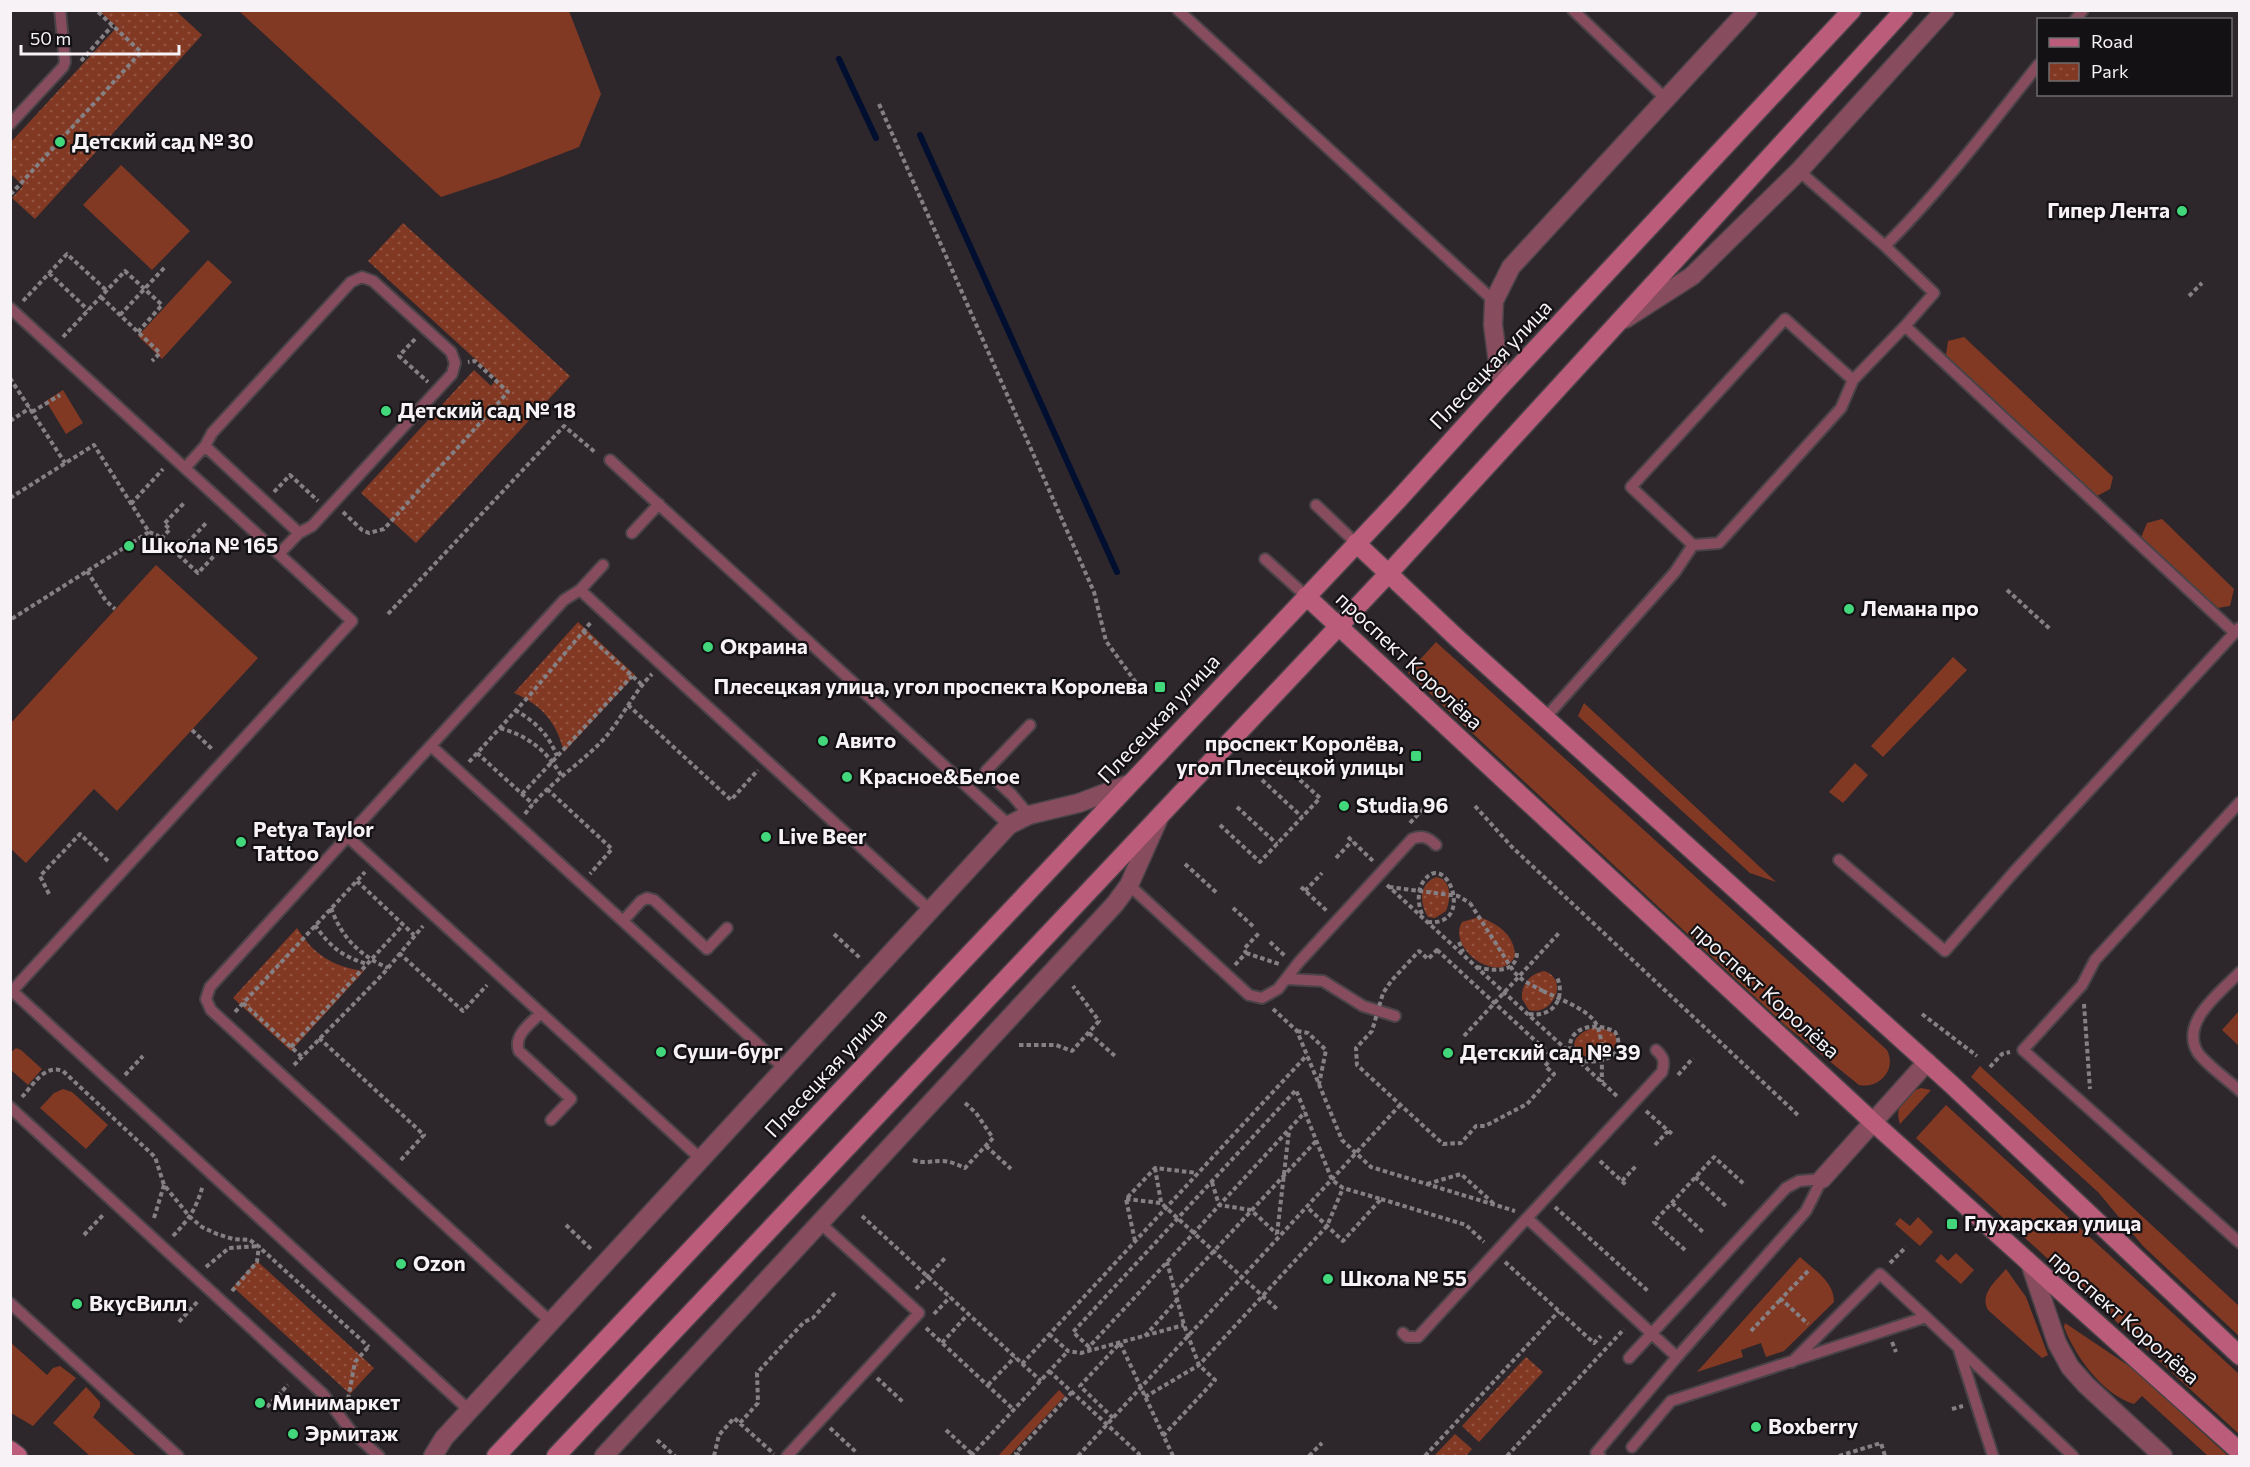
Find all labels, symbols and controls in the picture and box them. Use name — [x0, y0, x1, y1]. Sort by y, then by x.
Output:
scale bar — [21, 18, 178, 56]
legend — [2037, 18, 2232, 96]
text: 50 m — [30, 27, 71, 49]
text: Road — [2091, 30, 2133, 52]
text: Park — [2091, 60, 2129, 82]
place label: Детский сад № 30 — [72, 128, 254, 153]
marker: Детский сад № 30 — [53, 135, 67, 149]
place label: Гипер Лента — [2047, 197, 2170, 222]
marker: Гипер Лента — [2175, 204, 2189, 218]
street label: Плесецкая улица — [1424, 294, 1556, 434]
place label: Детский сад № 18 — [398, 397, 576, 422]
marker: Детский сад № 18 — [379, 404, 393, 418]
place label: Школа № 165 — [141, 532, 278, 557]
marker: Школа № 165 — [122, 539, 136, 553]
street label: проспект Королёва — [1332, 586, 1488, 734]
place label: Лемана про — [1861, 595, 1979, 620]
marker: Лемана про — [1842, 602, 1856, 616]
place label: Окраина — [720, 633, 808, 658]
marker: Окраина — [701, 640, 715, 654]
street label: Плесецкая улица — [1092, 648, 1224, 788]
place label: Плесецкая улица, угол проспекта Королева — [714, 673, 1148, 698]
marker: Плесецкая улица, угол проспекта Королева — [1153, 680, 1167, 694]
place label: Авито — [835, 727, 896, 752]
place label: проспект Королёва, угол Плесецкой улицы — [1176, 730, 1404, 779]
marker: Авито — [816, 734, 830, 748]
marker: проспект Королёва, угол Плесецкой улицы — [1409, 749, 1423, 763]
place label: Красное&Белое — [859, 763, 1020, 788]
marker: Красное&Белое — [840, 770, 854, 784]
place label: Studia 96 — [1356, 792, 1448, 817]
marker: Studia 96 — [1337, 799, 1351, 813]
place label: Petya Taylor Tattoo — [253, 816, 374, 865]
place label: Live Beer — [778, 823, 867, 848]
marker: Live Beer — [759, 830, 773, 844]
marker: Petya Taylor Tattoo — [234, 835, 248, 849]
street label: проспект Королёва — [1687, 917, 1845, 1063]
street label: Плесецкая улица — [759, 1002, 891, 1142]
place label: Суши-бург — [673, 1038, 783, 1063]
place label: Детский сад № 39 — [1460, 1039, 1641, 1064]
marker: Суши-бург — [654, 1045, 668, 1059]
marker: Детский сад № 39 — [1441, 1046, 1455, 1060]
place label: Глухарская улица — [1964, 1210, 2141, 1235]
marker: Глухарская улица — [1945, 1217, 1959, 1231]
street label: проспект Королёва — [2045, 1245, 2205, 1389]
place label: Ozon — [413, 1250, 466, 1275]
marker: Ozon — [394, 1257, 408, 1271]
place label: Школа № 55 — [1340, 1265, 1467, 1290]
marker: Школа № 55 — [1321, 1272, 1335, 1286]
place label: ВкусВилл — [89, 1290, 187, 1315]
marker: ВкусВилл — [70, 1297, 84, 1311]
place label: Минимаркет — [272, 1389, 400, 1414]
marker: Минимаркет — [253, 1396, 267, 1410]
place label: Boxberry — [1768, 1413, 1859, 1438]
place label: Эрмитаж — [305, 1420, 399, 1445]
marker: Boxberry — [1749, 1420, 1763, 1434]
marker: Эрмитаж — [286, 1427, 300, 1441]

